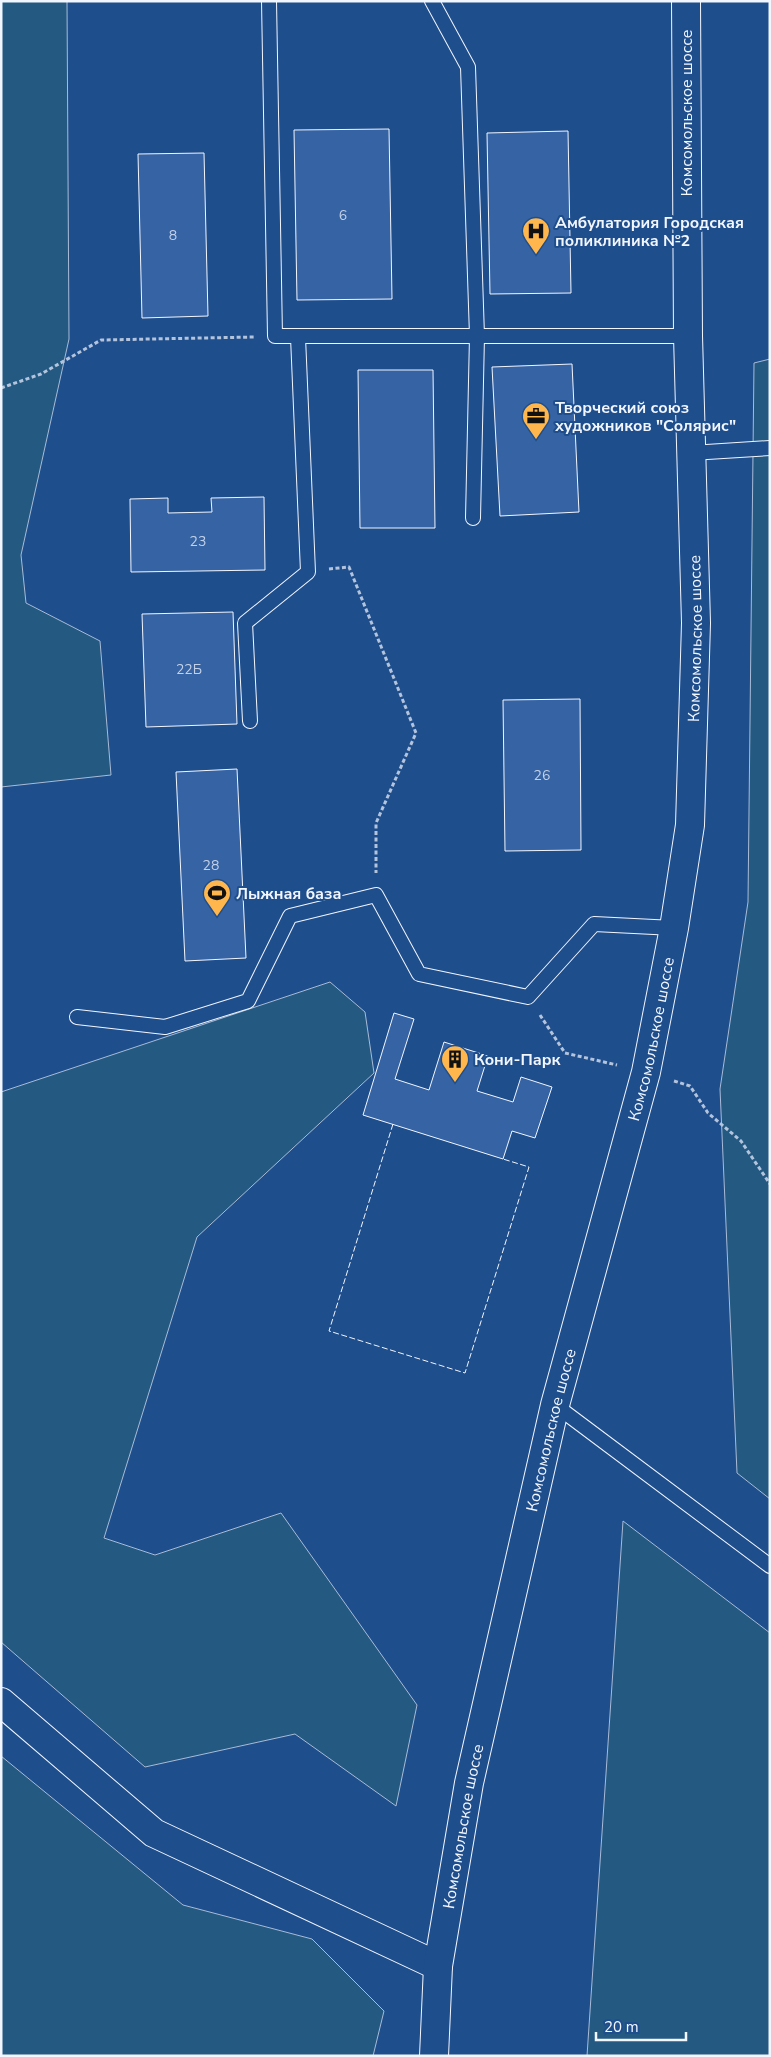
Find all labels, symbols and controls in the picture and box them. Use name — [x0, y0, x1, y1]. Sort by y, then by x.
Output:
street label: Комсомольское шоссе — [676, 29, 698, 197]
house number: 6 — [339, 206, 347, 225]
place label: Амбулатория Городская поликлиника №2 — [555, 212, 744, 252]
hospital icon: Амбулатория Городская поликлиника №2 — [521, 216, 551, 255]
house number: 8 — [169, 226, 177, 245]
place label: Творческий союз художников "Солярис" — [555, 397, 736, 437]
office icon: Творческий союз художников "Солярис" — [521, 401, 551, 440]
house number: 23 — [190, 532, 206, 551]
street label: Комсомольское шоссе — [683, 555, 708, 723]
house number: 22Б — [176, 660, 202, 679]
house number: 26 — [534, 766, 550, 785]
house number: 28 — [203, 856, 219, 875]
sports icon: Лыжная база — [202, 878, 232, 917]
place label: Лыжная база — [236, 883, 341, 905]
street label: Комсомольское шоссе — [623, 955, 680, 1124]
building icon: Кони-Парк — [440, 1044, 470, 1083]
place label: Кони-Парк — [474, 1049, 562, 1071]
street label: Комсомольское шоссе — [521, 1346, 582, 1514]
street label: Комсомольское шоссе — [438, 1742, 490, 1911]
scale bar — [596, 2010, 686, 2042]
text: 20 m — [604, 2017, 639, 2037]

